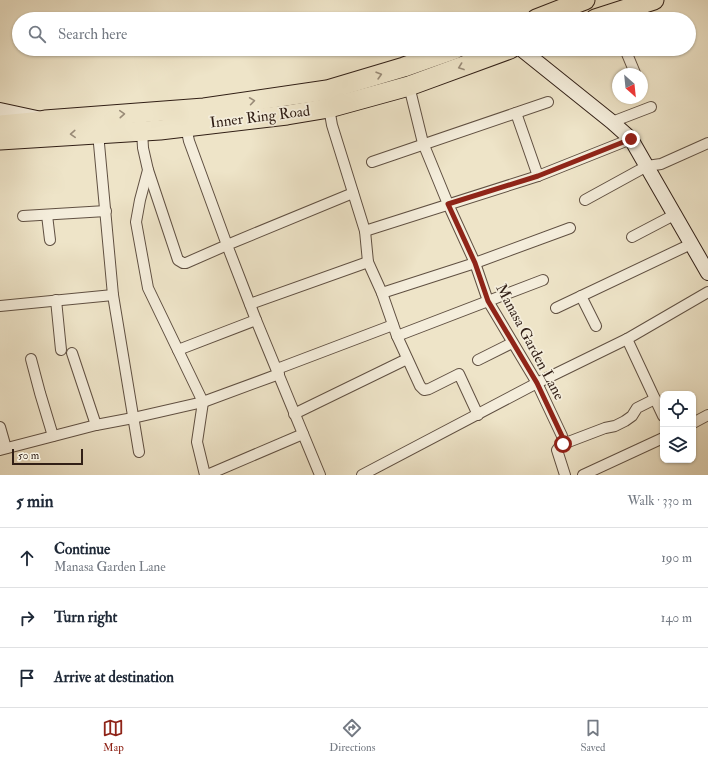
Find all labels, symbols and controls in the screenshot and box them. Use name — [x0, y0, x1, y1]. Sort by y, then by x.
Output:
search box — [12, 12, 696, 56]
icon: search — [26, 23, 48, 45]
text: Search here — [58, 25, 127, 44]
one-way arrow — [457, 62, 464, 70]
north arrow — [612, 68, 648, 104]
one-way arrow — [375, 71, 382, 80]
one-way arrow — [249, 97, 255, 106]
street label: Inner Ring Road — [209, 101, 312, 133]
one-way arrow — [119, 110, 125, 119]
one-way arrow — [70, 130, 76, 139]
route end — [622, 130, 640, 148]
street label: Manasa Garden Lane — [491, 281, 569, 403]
map controls — [660, 391, 696, 463]
button: locate — [660, 391, 696, 427]
button: layers — [660, 427, 696, 463]
route start — [554, 435, 572, 453]
scale bar — [12, 447, 83, 466]
text: 50 m — [18, 449, 39, 462]
text: 5 min — [16, 491, 54, 512]
text: Walk · 330 m — [628, 493, 692, 509]
text: Continue — [54, 540, 110, 559]
icon: ahead — [16, 547, 38, 569]
text: 190 m — [661, 550, 692, 566]
text: Manasa Garden Lane — [54, 559, 166, 575]
icon: right — [16, 607, 38, 629]
text: Turn right — [54, 608, 117, 627]
text: 140 m — [661, 610, 692, 626]
icon: arrive — [16, 667, 38, 689]
text: Arrive at destination — [54, 668, 174, 687]
tab: Map — [102, 717, 124, 754]
tab: Directions — [329, 717, 376, 754]
tab: Saved — [580, 717, 606, 754]

